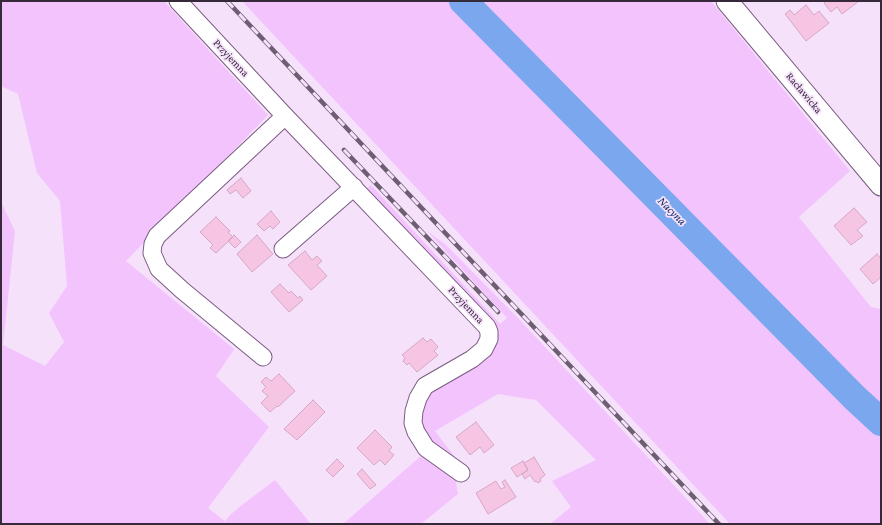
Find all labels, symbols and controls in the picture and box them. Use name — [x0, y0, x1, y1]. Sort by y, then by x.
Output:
street label: Przyjemna — [210, 37, 252, 79]
street label: Racławicka — [783, 70, 825, 116]
water label: Nacyna — [655, 194, 689, 228]
street label: Przyjemna — [445, 284, 487, 326]

